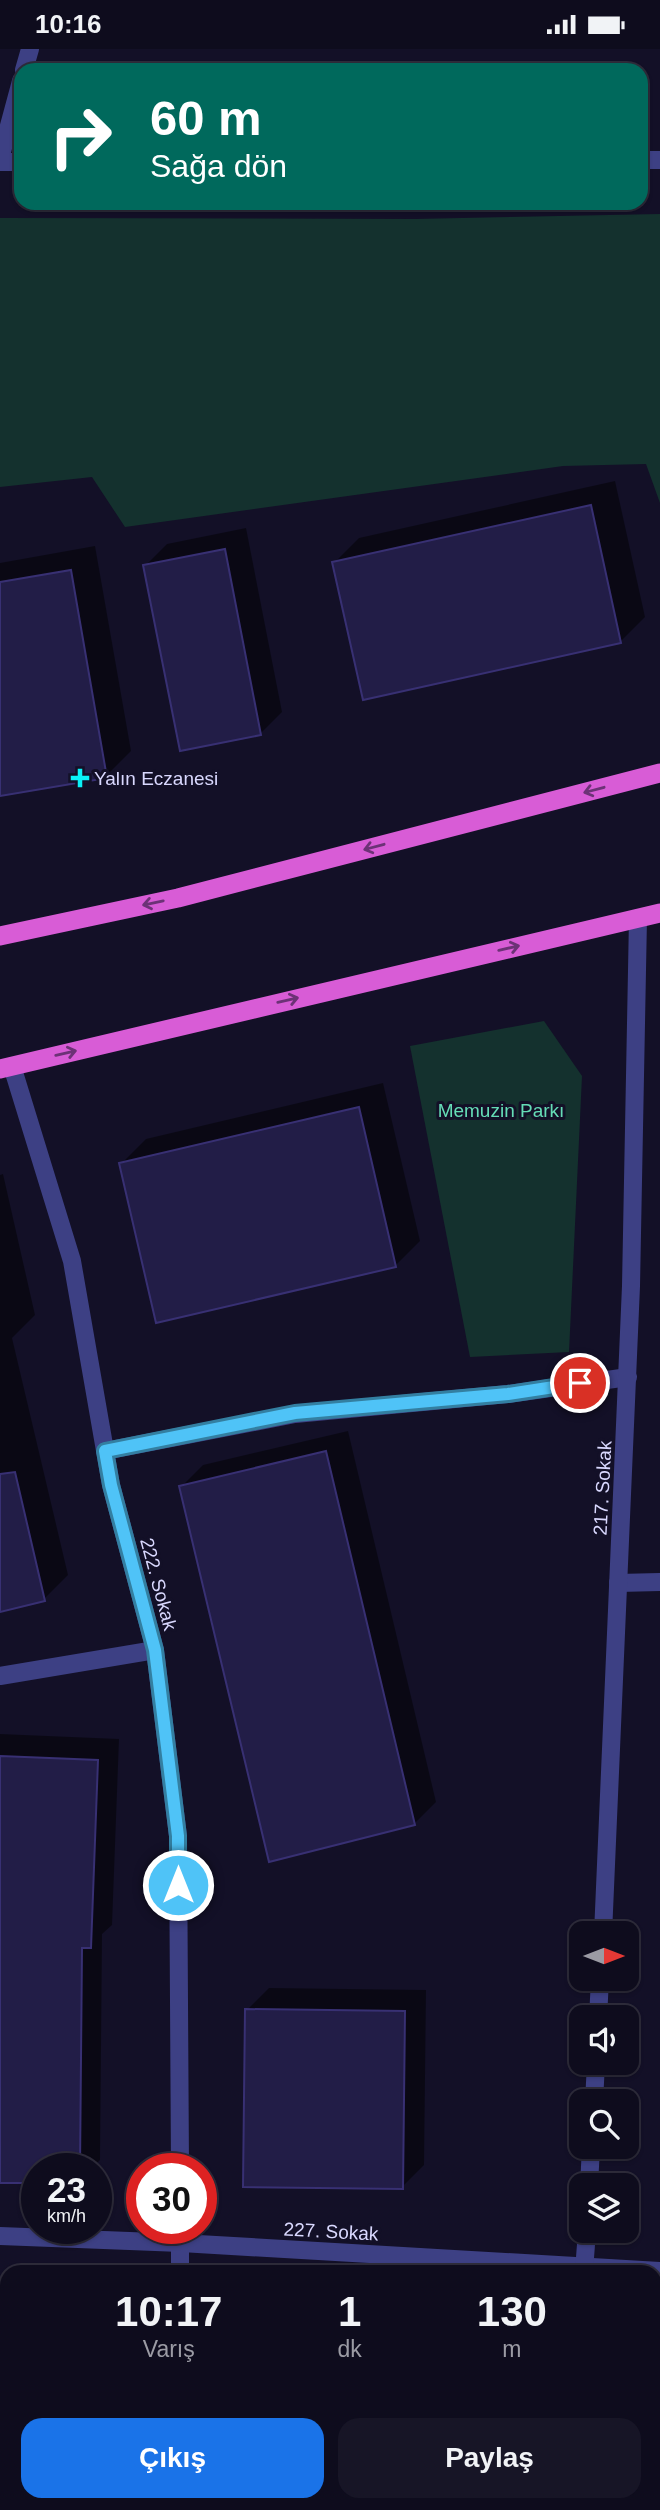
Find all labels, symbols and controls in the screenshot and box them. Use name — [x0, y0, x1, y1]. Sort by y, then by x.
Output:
text: 10:16 — [35, 9, 102, 39]
icon: right — [35, 91, 126, 182]
text: 60 m — [150, 91, 262, 145]
text: Sağa dön — [150, 148, 287, 184]
place label: Yalın Eczanesi — [94, 768, 218, 789]
marker: Yalın Eczanesi — [72, 770, 88, 786]
one-way arrow — [583, 784, 606, 797]
one-way arrow — [363, 841, 386, 854]
one-way arrow — [142, 897, 165, 911]
one-way arrow — [497, 941, 520, 954]
one-way arrow — [276, 993, 299, 1006]
one-way arrow — [54, 1046, 77, 1059]
park label: Memuzin Parkı — [438, 1100, 564, 1121]
pin — [550, 1353, 610, 1413]
icon: arrive — [561, 1364, 599, 1402]
street label: 217. Sokak — [590, 1440, 615, 1536]
street label: 222. Sokak — [136, 1535, 181, 1633]
position arrow — [141, 1848, 215, 1922]
north arrow — [569, 1921, 639, 1991]
map controls — [569, 1921, 639, 2243]
button: sound — [569, 2005, 639, 2075]
button: search — [569, 2089, 639, 2159]
speed limit sign: 30 — [126, 2153, 217, 2244]
text: 23 — [47, 2170, 86, 2209]
button: layers — [569, 2173, 639, 2243]
text: km/h — [47, 2206, 86, 2226]
street label: 227. Sokak — [283, 2219, 379, 2244]
text: 10:17 — [115, 2288, 222, 2335]
text: 1 — [338, 2288, 361, 2335]
text: 130 — [477, 2288, 547, 2335]
text: Varış — [143, 2336, 195, 2362]
text: dk — [338, 2336, 362, 2362]
text: m — [502, 2336, 521, 2362]
button: Çıkış — [21, 2418, 324, 2498]
button: Paylaş — [338, 2418, 641, 2498]

